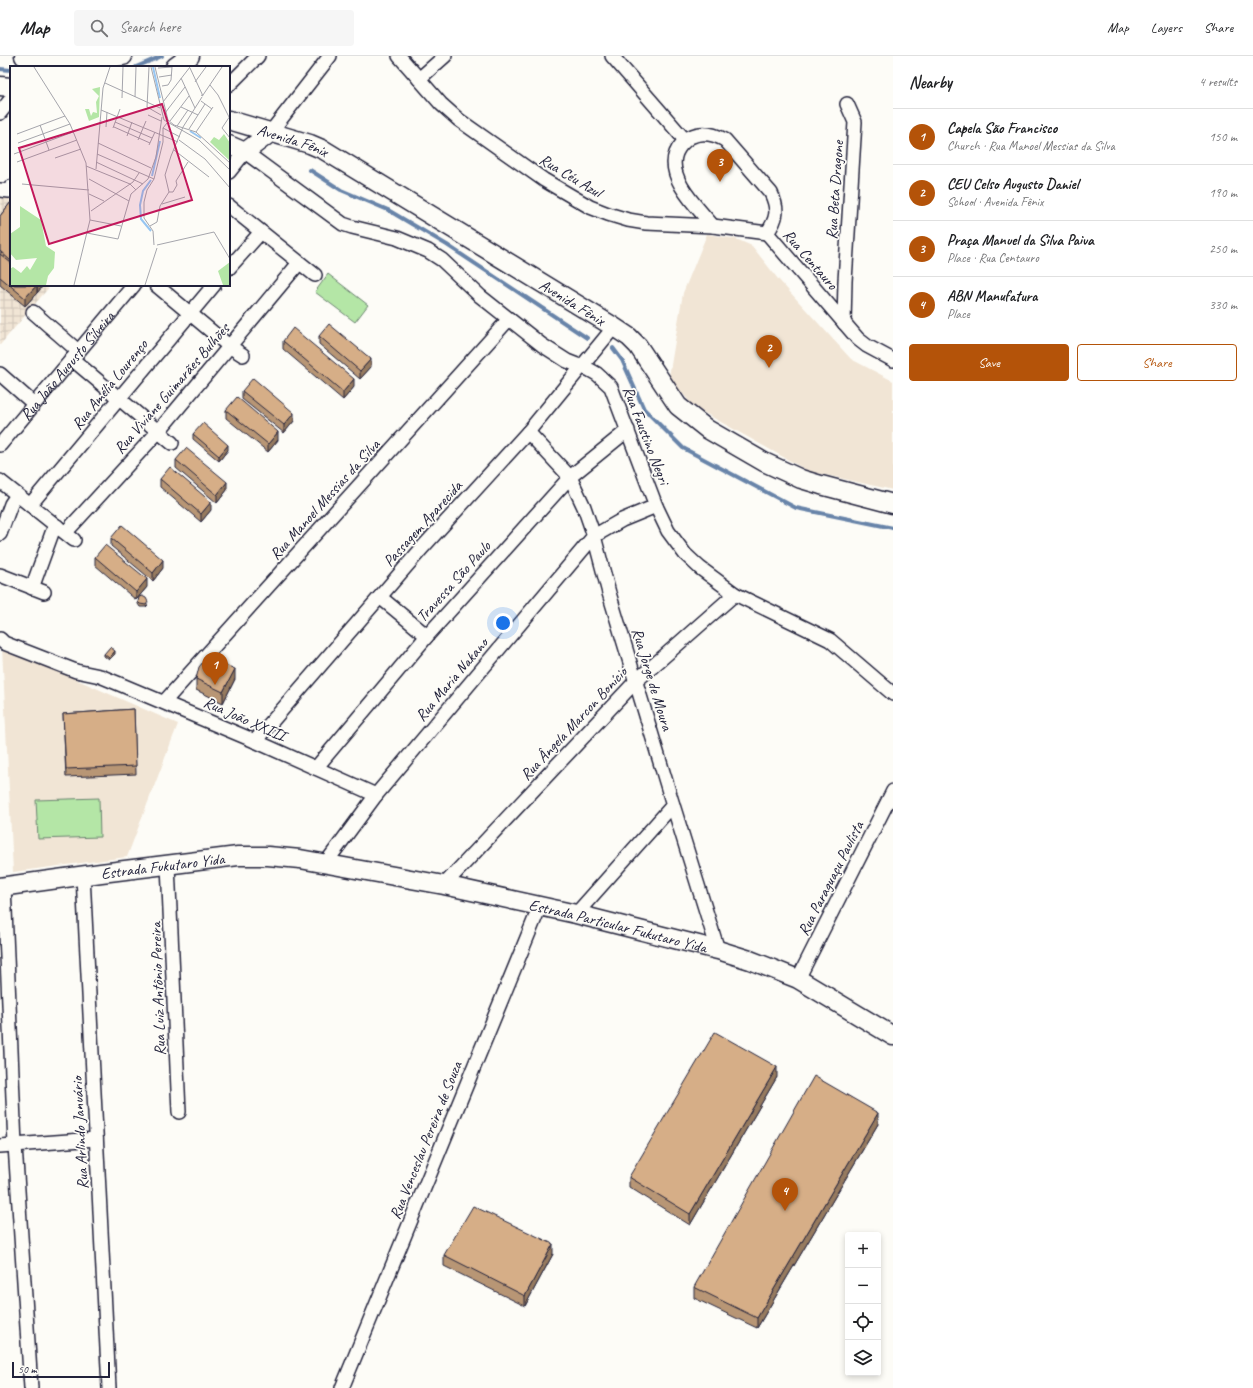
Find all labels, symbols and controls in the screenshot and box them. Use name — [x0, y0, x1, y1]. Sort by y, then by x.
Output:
search box — [74, 10, 354, 46]
text: Map — [20, 16, 50, 40]
icon: search — [88, 17, 110, 39]
text: Search here — [120, 18, 181, 37]
text: Map — [1107, 19, 1129, 36]
text: Layers — [1151, 19, 1182, 36]
text: Share — [1204, 19, 1233, 36]
inset map — [10, 66, 230, 286]
text: Nearby — [909, 72, 952, 93]
text: 4 results — [1199, 74, 1237, 90]
text: Capela São Francisco — [947, 119, 1057, 138]
street label: Avenida Fênix — [255, 120, 333, 162]
text: 1 — [919, 129, 925, 145]
text: 150 m — [1209, 129, 1237, 145]
street label: Rua Beta Dragone — [822, 138, 849, 240]
text: Church · Rua Manoel Messias da Silva — [947, 138, 1115, 154]
pin: 3 — [707, 149, 733, 182]
street label: Rua Céu Azul — [536, 150, 608, 204]
text: CEU Celso Augusto Daniel — [947, 175, 1078, 194]
text: 2 — [919, 185, 925, 201]
text: 190 m — [1209, 185, 1237, 201]
text: School · Avenida Fênix — [947, 194, 1043, 210]
street label: Rua Centauro — [778, 225, 843, 295]
text: Praça Manuel da Silva Paiva — [947, 231, 1094, 250]
text: 3 — [919, 241, 925, 257]
text: 250 m — [1209, 241, 1237, 257]
text: Place · Rua Centauro — [947, 250, 1039, 266]
street label: Avenida Fênix — [536, 275, 610, 331]
text: ABN Manufatura — [947, 287, 1037, 306]
text: 4 — [919, 297, 925, 313]
text: 330 m — [1209, 297, 1237, 313]
street label: Rua João Augusto Silveira — [16, 306, 120, 425]
text: Place — [947, 306, 970, 322]
street label: Rua Viviane Guimarães Bulhões — [110, 318, 235, 458]
street label: Rua Amélia Lourenço — [67, 334, 153, 434]
pin: 2 — [756, 335, 782, 368]
button: Save — [909, 344, 1069, 381]
button: Share — [1077, 344, 1237, 381]
street label: Rua Faustino Negri — [618, 383, 675, 489]
street label: Rua Manoel Messias da Silva — [265, 434, 385, 564]
street label: Passagem Aparecida — [379, 476, 467, 571]
street label: Travessa São Paulo — [412, 536, 496, 626]
your location — [493, 613, 513, 633]
street label: Rua Jorge de Moura — [627, 626, 678, 734]
street label: Rua Maria Nakano — [411, 632, 494, 725]
pin: 1 — [202, 652, 228, 685]
street label: Rua Ângela Marcon Bonício — [516, 661, 633, 785]
street label: Rua João XXIII — [200, 692, 292, 747]
street label: Rua Paraguaçu Paulista — [793, 816, 869, 939]
street label: Estrada Fukutaro Yida — [100, 849, 227, 884]
street label: Estrada Particular Fukutaro Yida — [527, 895, 710, 958]
street label: Rua Luiz Antônio Pereira — [146, 920, 170, 1056]
street label: Rua Venceslau Pereira de Souza — [385, 1057, 467, 1222]
street label: Rua Arlindo Januário — [67, 1074, 93, 1190]
pin: 4 — [772, 1178, 798, 1211]
map controls — [845, 1232, 881, 1376]
button: + — [845, 1232, 881, 1268]
button: − — [845, 1268, 881, 1304]
button: locate — [845, 1304, 881, 1340]
button: layers — [845, 1340, 881, 1376]
scale bar — [12, 1360, 110, 1379]
text: 50 m — [18, 1362, 37, 1376]

